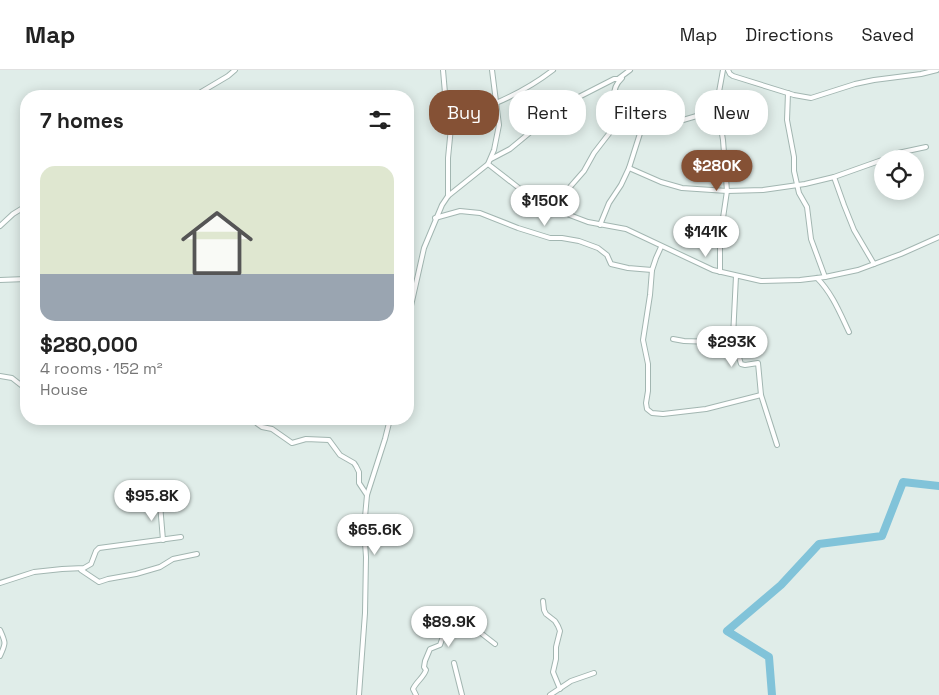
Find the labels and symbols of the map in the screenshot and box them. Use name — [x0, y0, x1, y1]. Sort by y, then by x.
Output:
pin: $280K — [682, 150, 752, 192]
pin: $150K — [510, 184, 580, 227]
pin: $141K — [671, 216, 741, 258]
pin: $293K — [697, 326, 767, 368]
pin: $95.8K — [111, 480, 193, 522]
pin: $65.6K — [334, 514, 416, 556]
pin: $89.9K — [408, 606, 490, 648]

